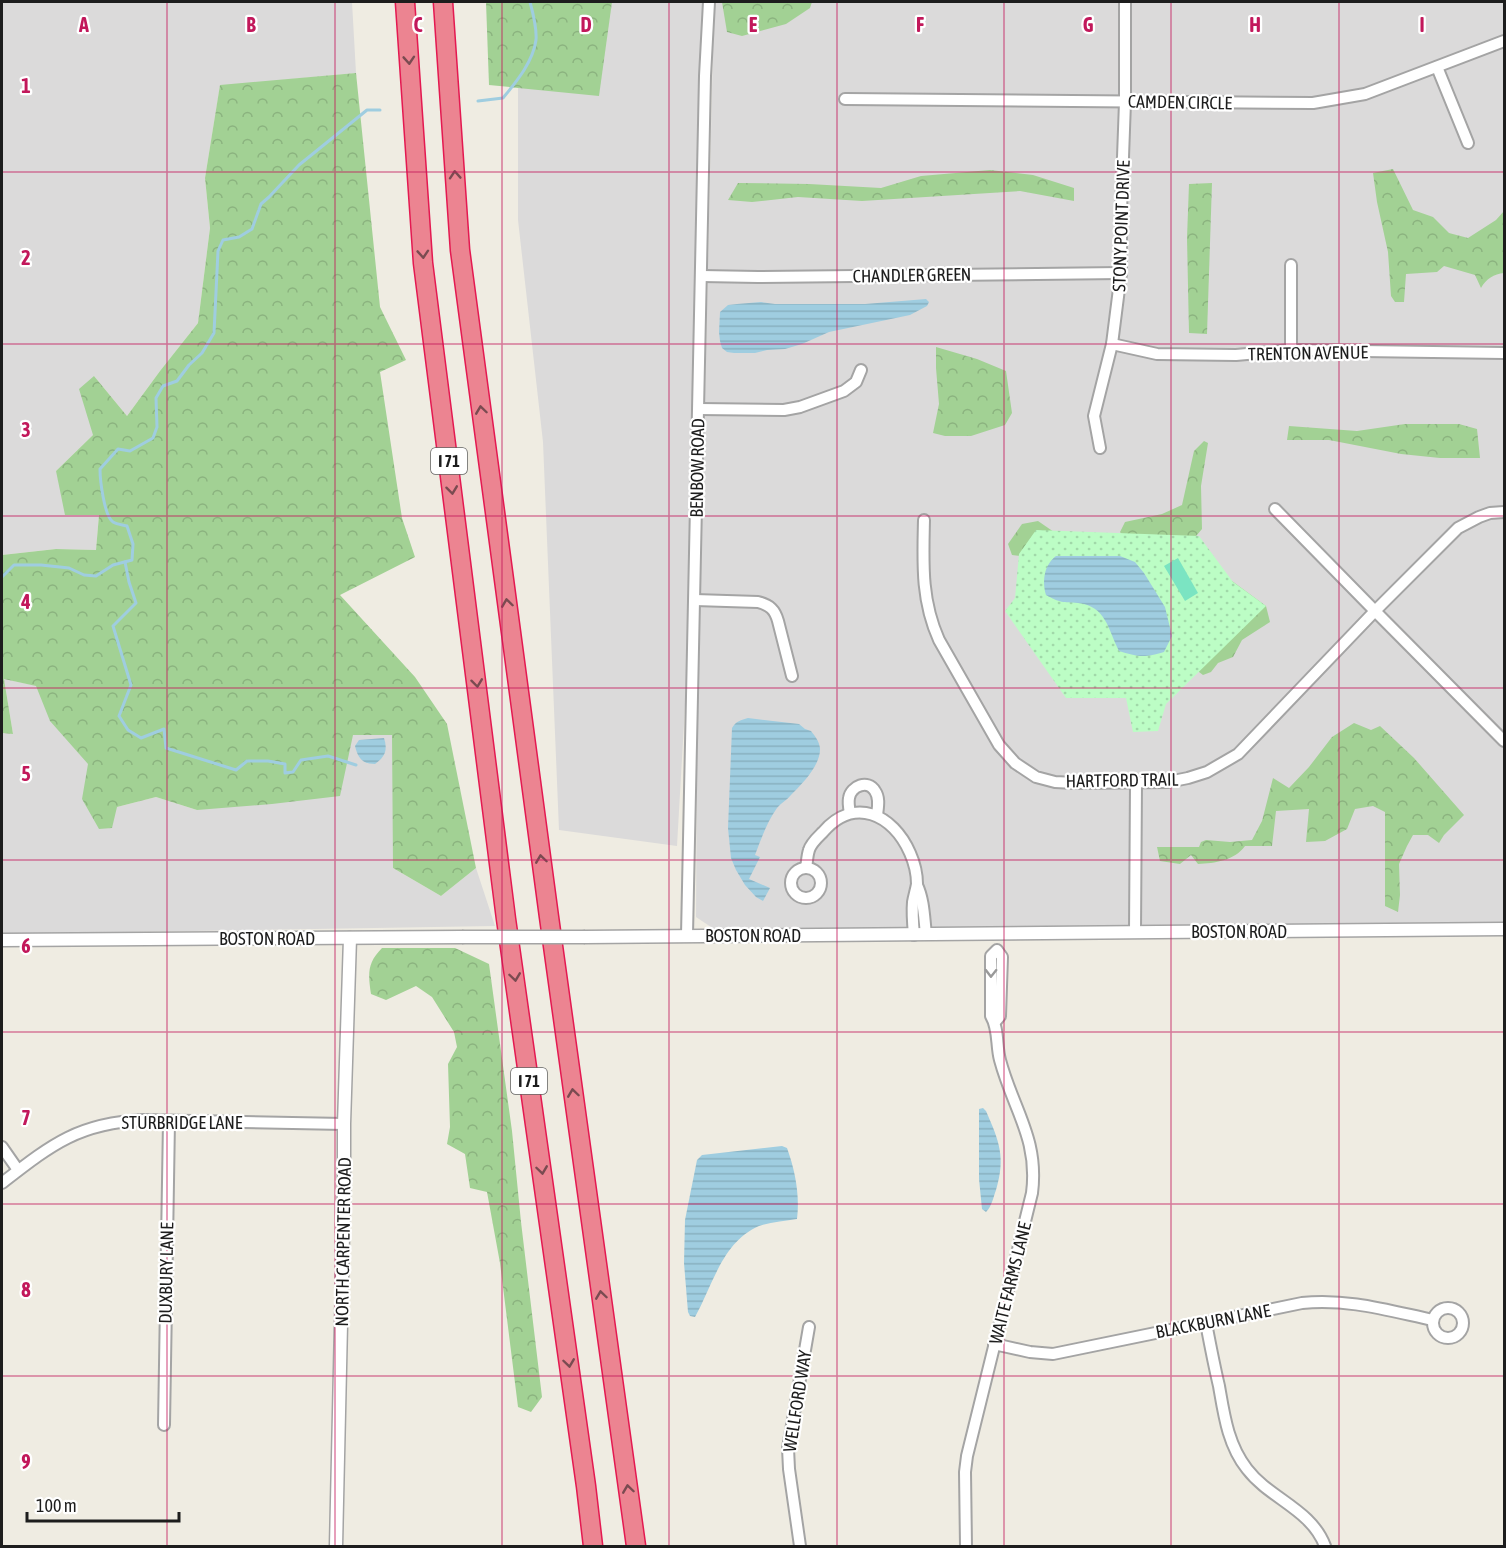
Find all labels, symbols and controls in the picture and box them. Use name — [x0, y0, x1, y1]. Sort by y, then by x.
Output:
text: A — [78, 13, 89, 36]
text: B — [246, 13, 256, 36]
text: C — [414, 13, 423, 36]
text: D — [580, 13, 592, 36]
text: E — [749, 13, 758, 36]
text: F — [916, 13, 924, 36]
text: G — [1083, 13, 1094, 36]
text: H — [1249, 13, 1261, 36]
text: I — [1419, 13, 1425, 36]
one-way arrow — [402, 55, 415, 64]
text: 1 — [21, 74, 31, 97]
street label: CAMDEN CIRCLE — [1128, 91, 1233, 113]
street label: STONY POINT DRIVE — [1108, 159, 1134, 292]
one-way arrow — [449, 170, 462, 179]
text: 2 — [21, 246, 31, 269]
one-way arrow — [416, 250, 429, 259]
street label: CHANDLER GREEN — [852, 263, 972, 287]
street label: TRENTON AVENUE — [1248, 341, 1369, 365]
one-way arrow — [476, 406, 488, 415]
text: 3 — [21, 418, 31, 441]
street label: BENBOW ROAD — [686, 418, 708, 518]
road number: I 71 — [431, 448, 467, 474]
one-way arrow — [446, 485, 458, 494]
text: 4 — [20, 590, 31, 613]
one-way arrow — [502, 599, 514, 608]
one-way arrow — [470, 678, 482, 688]
text: 5 — [21, 762, 31, 785]
street label: HARTFORD TRAIL — [1065, 769, 1179, 791]
one-way arrow — [536, 855, 548, 864]
street label: BOSTON ROAD — [1191, 921, 1287, 942]
street label: BOSTON ROAD — [705, 925, 801, 946]
street label: BOSTON ROAD — [219, 928, 315, 949]
text: 6 — [21, 934, 31, 957]
one-way arrow — [985, 968, 997, 977]
one-way arrow — [508, 972, 520, 981]
road number: I 71 — [511, 1068, 547, 1094]
one-way arrow — [568, 1089, 580, 1098]
text: 7 — [21, 1106, 31, 1129]
street label: STURBRIDGE LANE — [121, 1112, 243, 1133]
street label: NORTH CARPENTER ROAD — [331, 1157, 355, 1327]
one-way arrow — [535, 1165, 548, 1175]
street label: WAITE FARMS LANE — [985, 1219, 1035, 1346]
street label: DUXBURY LANE — [155, 1222, 177, 1324]
text: 8 — [21, 1278, 31, 1301]
one-way arrow — [596, 1291, 608, 1300]
street label: BLACKBURN LANE — [1154, 1300, 1273, 1342]
street label: WELLFORD WAY — [779, 1349, 815, 1453]
one-way arrow — [562, 1358, 574, 1367]
text: 9 — [21, 1450, 31, 1473]
one-way arrow — [623, 1484, 635, 1493]
scale bar — [27, 1485, 178, 1523]
text: 100 m — [36, 1495, 77, 1516]

